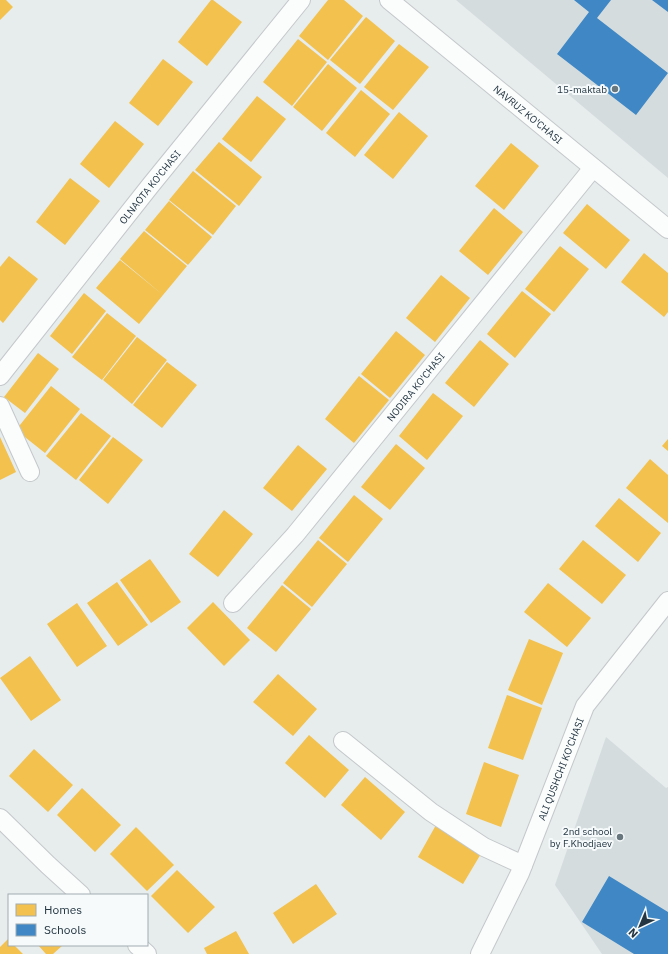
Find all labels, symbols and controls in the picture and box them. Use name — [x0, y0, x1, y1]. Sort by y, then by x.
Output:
street label: NAVRUZ KO'CHASI — [491, 82, 565, 146]
place label: 15-maktab — [557, 83, 607, 96]
marker: 15-maktab — [610, 84, 620, 94]
street label: OLNAOTA KO'CHASI — [116, 147, 183, 227]
street label: NODIRA KO'CHASI — [384, 350, 447, 424]
street label: ALI QUSHCHI KO'CHASI — [535, 716, 586, 822]
place label: 2nd school by F.Khodjaev — [550, 825, 612, 850]
marker: 2nd school by F.Khodjaev — [615, 832, 625, 842]
legend — [8, 894, 148, 946]
text: Homes — [44, 902, 82, 917]
north arrow — [620, 906, 660, 946]
text: Schools — [44, 922, 87, 937]
text: N — [625, 925, 641, 941]

